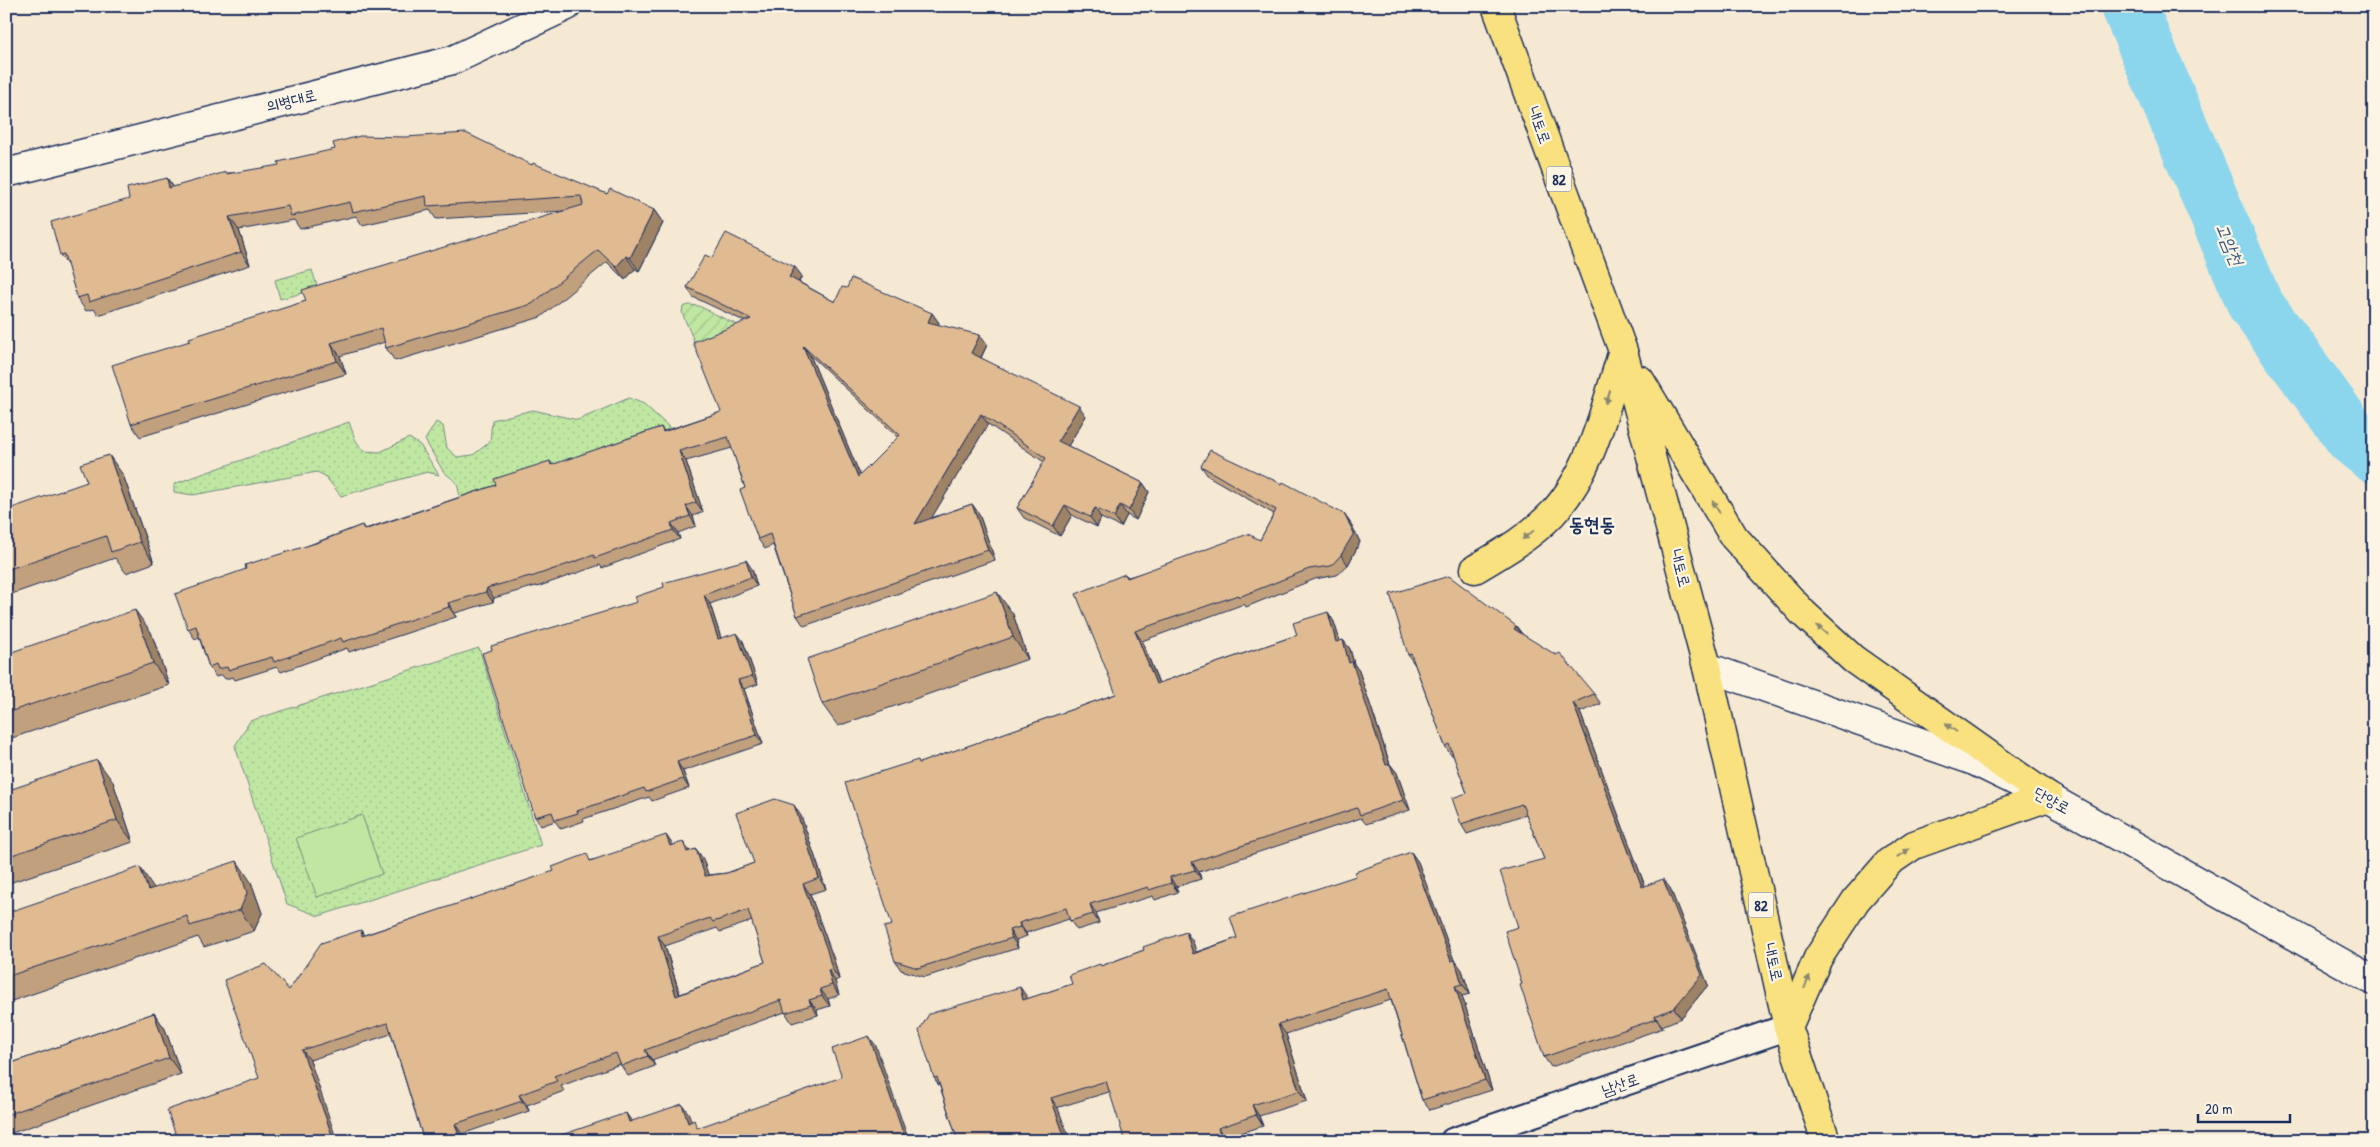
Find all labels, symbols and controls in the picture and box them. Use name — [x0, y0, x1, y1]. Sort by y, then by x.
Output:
street label: 의병대로 — [263, 83, 319, 117]
street label: 내토로 — [1523, 103, 1557, 147]
road number: 82 — [1546, 166, 1572, 192]
water label: 고암천 — [2210, 219, 2251, 270]
one-way arrow — [1603, 390, 1611, 405]
one-way arrow — [1712, 501, 1721, 514]
district label: 동현동 — [1569, 511, 1615, 537]
one-way arrow — [1522, 529, 1535, 540]
street label: 내토로 — [1665, 546, 1697, 590]
one-way arrow — [1816, 624, 1828, 636]
one-way arrow — [1944, 723, 1958, 733]
street label: 단양로 — [2030, 781, 2074, 819]
one-way arrow — [1896, 848, 1909, 858]
road number: 82 — [1748, 892, 1774, 918]
street label: 내토로 — [1759, 941, 1789, 983]
one-way arrow — [1804, 975, 1812, 989]
street label: 남산로 — [1598, 1067, 1642, 1101]
scale bar — [2198, 1092, 2290, 1124]
text: 20 m — [2205, 1098, 2232, 1119]

